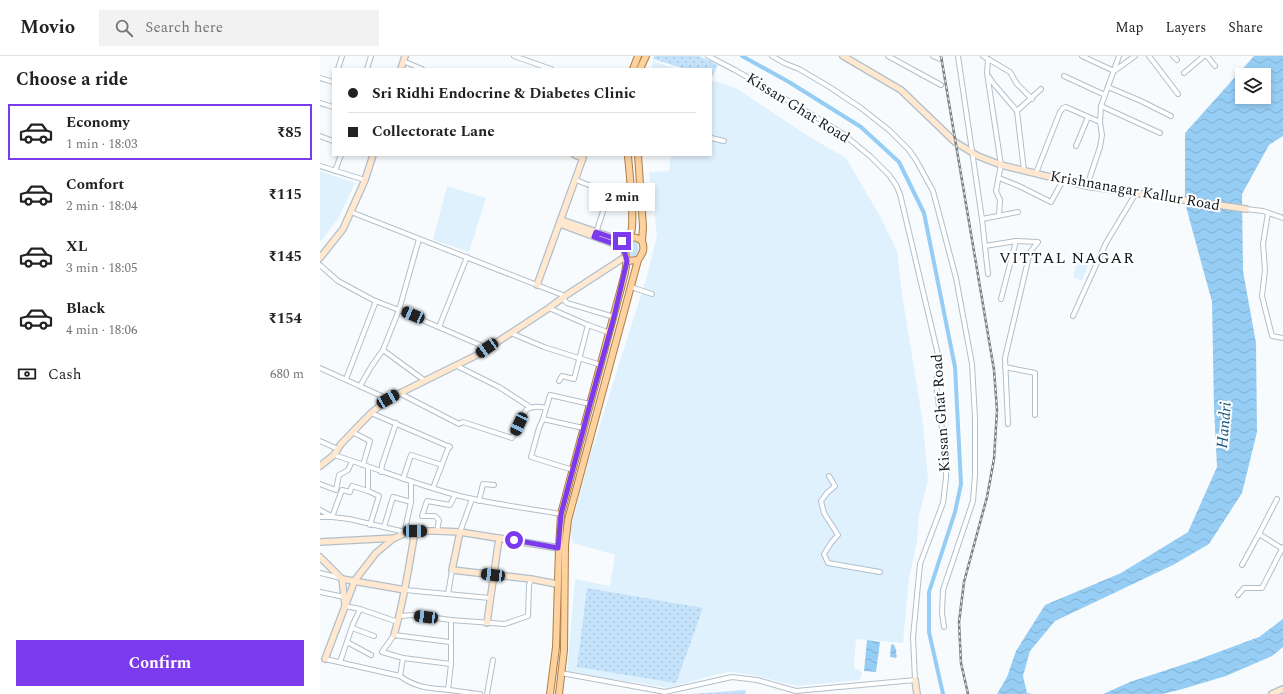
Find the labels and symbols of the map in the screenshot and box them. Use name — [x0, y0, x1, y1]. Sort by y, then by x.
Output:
street label: Kissan Ghat Road — [742, 67, 854, 149]
street label: Krishnanagar Kallur Road — [1048, 165, 1222, 217]
callout: 2 min — [589, 183, 655, 211]
route end — [613, 232, 631, 250]
district label: VITTAL NAGAR — [999, 246, 1135, 270]
car — [400, 305, 426, 325]
car — [474, 336, 500, 360]
street label: Kissan Ghat Road — [925, 353, 957, 473]
car — [375, 388, 401, 410]
water label: Handri — [1210, 400, 1238, 449]
car — [508, 411, 530, 437]
car — [403, 525, 427, 537]
route start — [505, 531, 523, 549]
car — [480, 568, 506, 582]
car — [413, 610, 439, 624]

